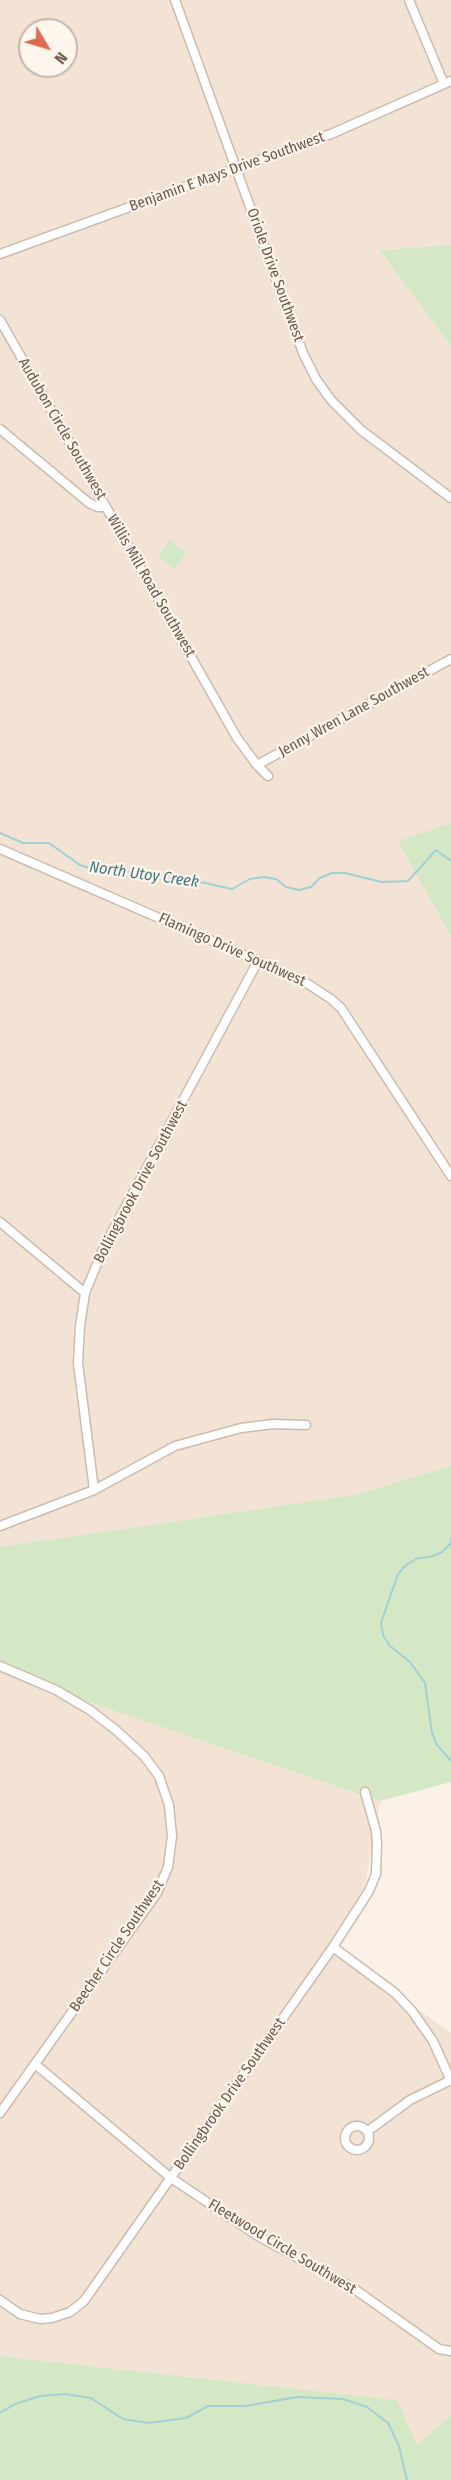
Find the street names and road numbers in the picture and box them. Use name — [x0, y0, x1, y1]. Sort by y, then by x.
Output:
street label: Benjamin E Mays Drive Southwest — [127, 128, 327, 216]
street label: Oriole Drive Southwest — [242, 206, 308, 344]
street label: Audubon Circle Southwest — [14, 355, 110, 503]
street label: Willis Mill Road Southwest — [103, 511, 199, 661]
street label: Jenny Wren Lane Southwest — [276, 663, 432, 761]
street label: Flamingo Drive Southwest — [156, 909, 308, 991]
street label: Bollingbrook Drive Southwest — [90, 1098, 192, 1266]
street label: Beecher Circle Southwest — [66, 1877, 168, 2015]
street label: Bollingbrook Drive Southwest — [171, 2014, 289, 2174]
street label: Fleetwood Circle Southwest — [205, 2196, 359, 2298]

